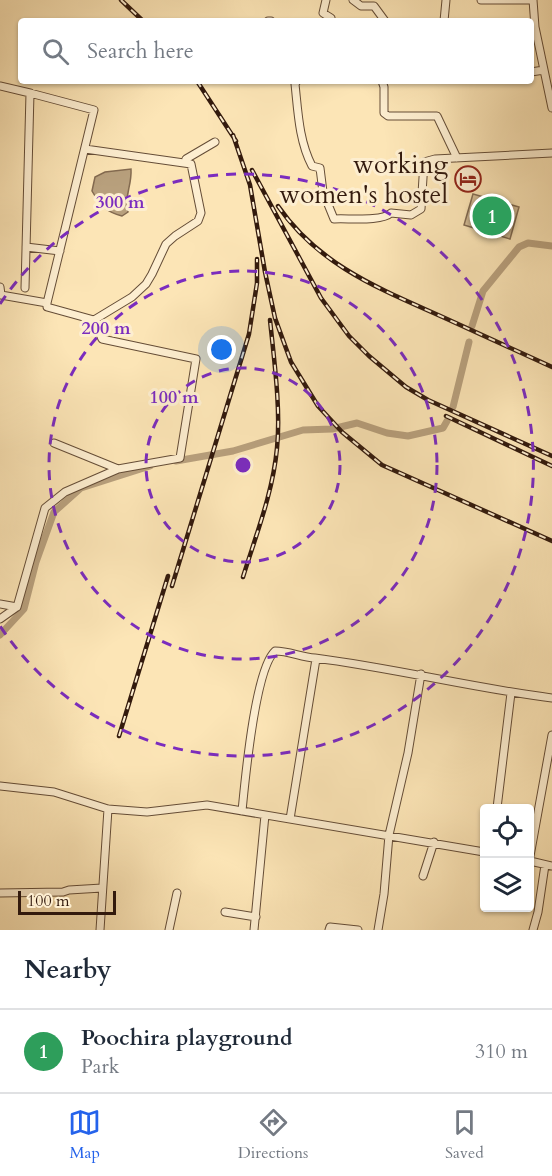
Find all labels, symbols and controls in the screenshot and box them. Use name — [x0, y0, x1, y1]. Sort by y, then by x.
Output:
search box — [18, 18, 534, 84]
icon: search — [39, 35, 72, 68]
text: Search here — [87, 36, 194, 66]
place label: working women's hostel — [279, 147, 448, 212]
hotel icon: working women's hostel — [453, 164, 483, 194]
text: 300 m — [95, 190, 145, 215]
pin: 1 — [472, 194, 512, 238]
text: 200 m — [81, 316, 131, 341]
your location — [207, 335, 236, 364]
text: 100 m — [149, 385, 199, 410]
centre of rings — [233, 455, 253, 475]
map controls — [480, 804, 534, 912]
button: locate — [480, 804, 534, 858]
button: layers — [480, 858, 534, 912]
scale bar — [18, 888, 116, 916]
text: 100 m — [27, 890, 69, 912]
text: Nearby — [24, 952, 112, 987]
text: Poochira playground — [81, 1023, 293, 1053]
text: 1 — [38, 1038, 49, 1065]
text: 310 m — [475, 1038, 528, 1065]
text: Park — [81, 1053, 119, 1080]
tab: Map — [68, 1106, 101, 1164]
tab: Directions — [238, 1106, 308, 1164]
tab: Saved — [445, 1106, 484, 1164]

